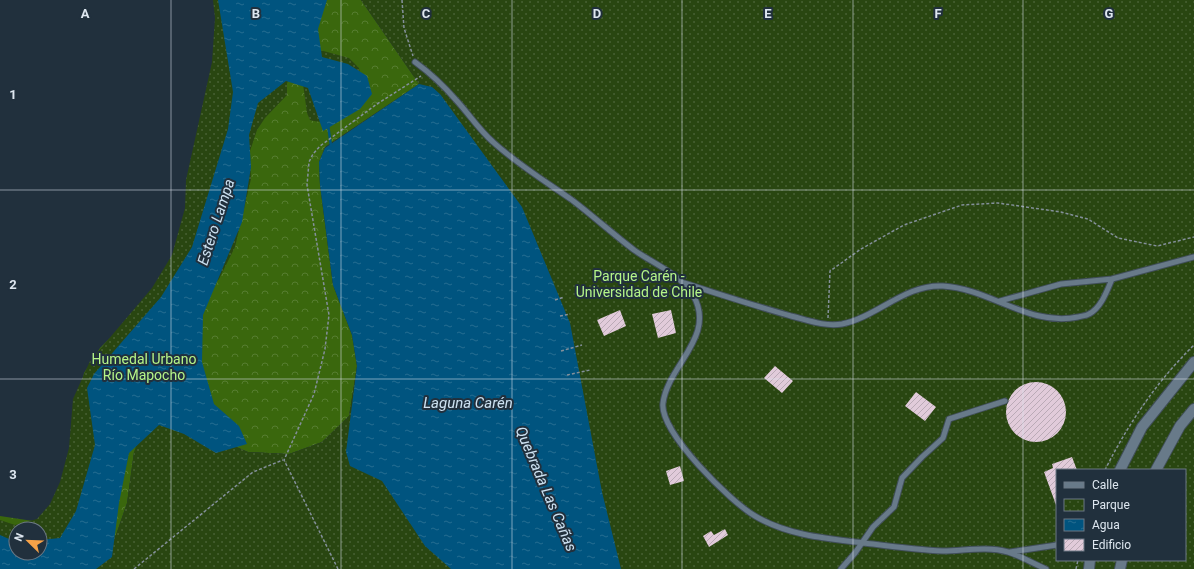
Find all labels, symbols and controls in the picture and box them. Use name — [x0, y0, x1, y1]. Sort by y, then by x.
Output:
text: A — [81, 6, 90, 21]
text: B — [252, 6, 260, 21]
text: C — [422, 6, 431, 21]
text: D — [593, 6, 601, 21]
text: E — [764, 6, 772, 21]
text: F — [934, 6, 942, 21]
text: G — [1105, 6, 1114, 21]
text: 1 — [9, 87, 17, 102]
water label: Estero Lampa — [194, 177, 238, 267]
park label: Parque Carén - Universidad de Chile — [576, 268, 702, 300]
text: 2 — [9, 277, 17, 292]
park label: Humedal Urbano Río Mapocho — [92, 351, 196, 383]
water label: Laguna Carén — [423, 394, 513, 412]
water label: Quebrada Las Cañas — [512, 424, 580, 554]
text: 3 — [9, 467, 17, 482]
legend — [1056, 469, 1186, 561]
text: Calle — [1092, 478, 1119, 492]
text: Parque — [1092, 498, 1130, 512]
text: Agua — [1092, 518, 1120, 532]
north arrow — [8, 521, 48, 561]
text: N — [12, 531, 27, 543]
text: Edificio — [1092, 538, 1131, 552]

